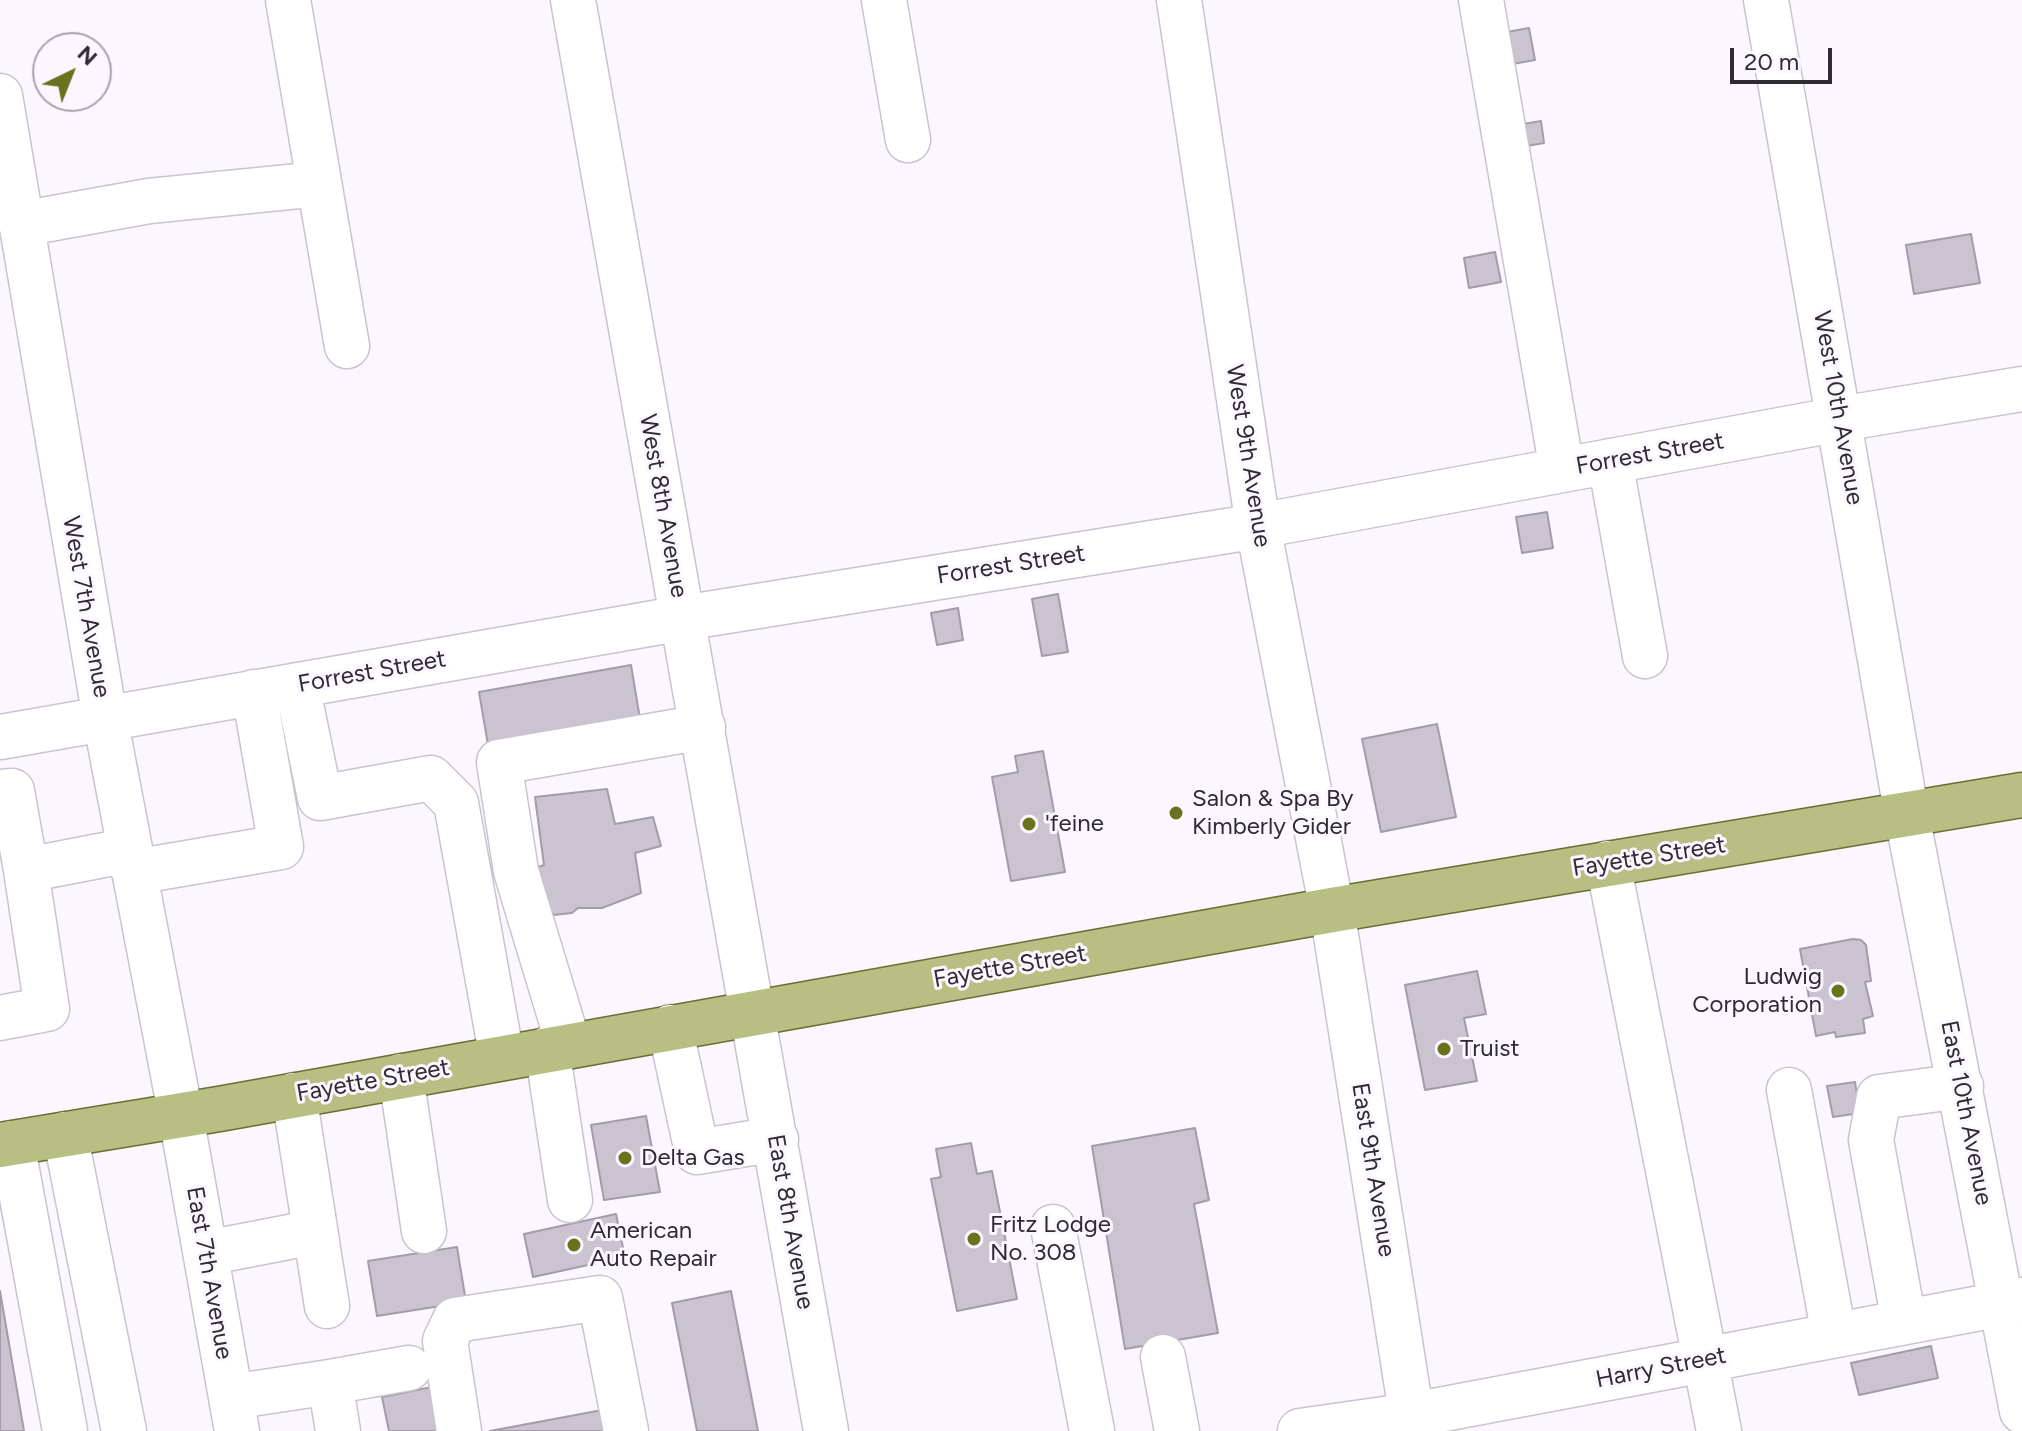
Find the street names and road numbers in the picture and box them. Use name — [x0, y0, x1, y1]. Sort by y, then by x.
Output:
street label: West 10th Avenue — [1807, 309, 1869, 507]
street label: West 9th Avenue — [1219, 363, 1277, 549]
street label: West 8th Avenue — [633, 412, 693, 600]
street label: Forrest Street — [1574, 427, 1726, 481]
street label: West 7th Avenue — [56, 514, 116, 700]
street label: Forrest Street — [935, 539, 1087, 591]
street label: Forrest Street — [296, 645, 448, 699]
street label: Fayette Street — [1570, 831, 1728, 883]
street label: Fayette Street — [931, 939, 1089, 995]
street label: East 10th Avenue — [1934, 1018, 1998, 1208]
street label: Fayette Street — [294, 1053, 452, 1109]
street label: East 9th Avenue — [1345, 1081, 1401, 1259]
street label: East 8th Avenue — [760, 1132, 820, 1312]
street label: East 7th Avenue — [180, 1184, 238, 1362]
street label: Harry Street — [1593, 1341, 1729, 1395]

